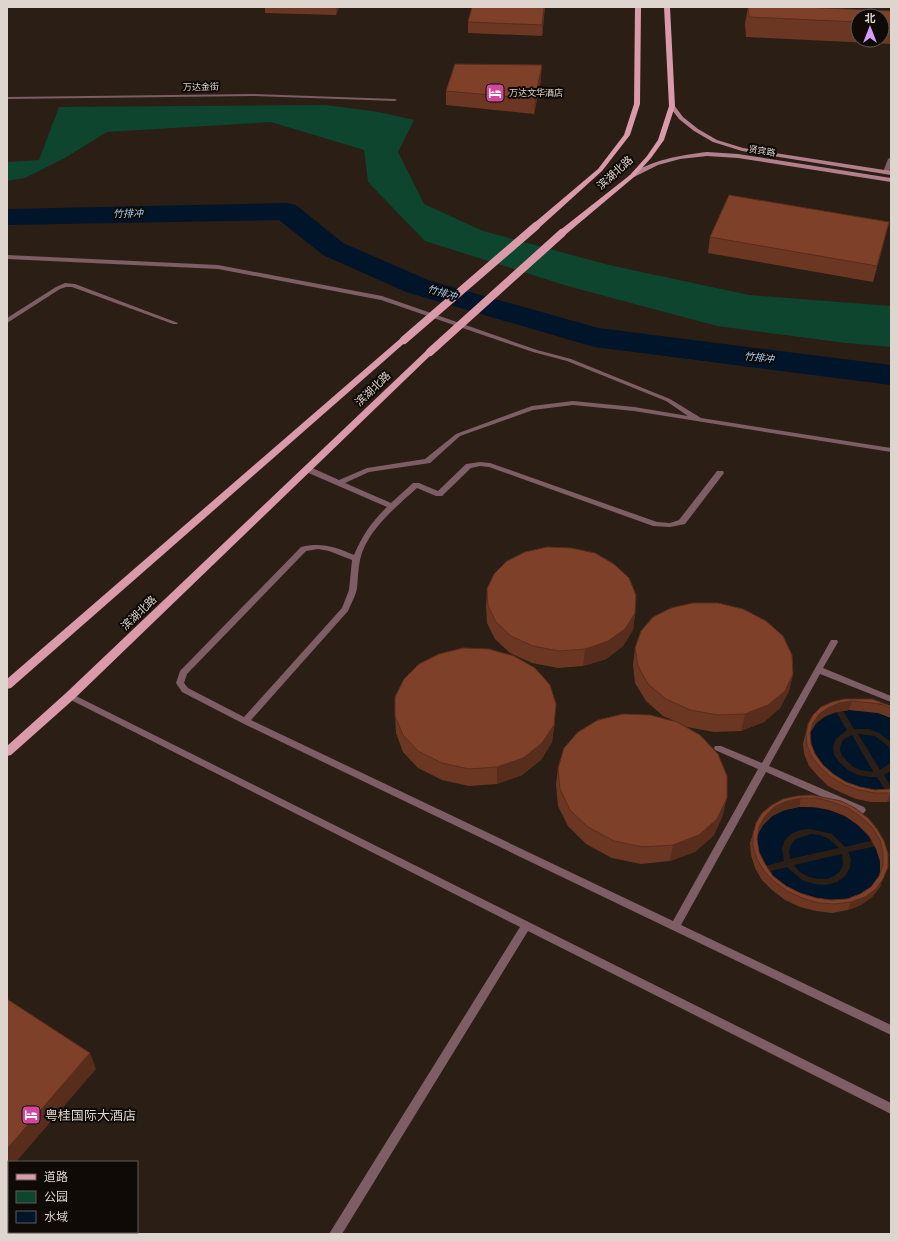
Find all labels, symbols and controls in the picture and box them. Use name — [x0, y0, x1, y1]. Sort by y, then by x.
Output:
north arrow — [850, 8, 890, 48]
text: 北 — [865, 12, 876, 25]
street label: 万达金街 — [183, 82, 219, 92]
hotel icon: 万达文华酒店 — [484, 82, 506, 104]
place label: 万达文华酒店 — [509, 87, 563, 98]
street label: 贤宾路 — [748, 144, 776, 158]
street label: 滨湖北路 — [594, 153, 636, 193]
water label: 竹排冲 — [113, 208, 144, 220]
water label: 竹排冲 — [426, 283, 459, 303]
water label: 竹排冲 — [743, 350, 776, 366]
street label: 滨湖北路 — [353, 369, 393, 409]
street label: 滨湖北路 — [119, 593, 159, 633]
hotel icon: 粤桂国际大酒店 — [20, 1104, 42, 1126]
place label: 粤桂国际大酒店 — [45, 1108, 136, 1123]
legend — [8, 1161, 138, 1233]
text: 道路 — [44, 1170, 68, 1184]
text: 公园 — [44, 1190, 68, 1204]
text: 水域 — [44, 1210, 68, 1224]

